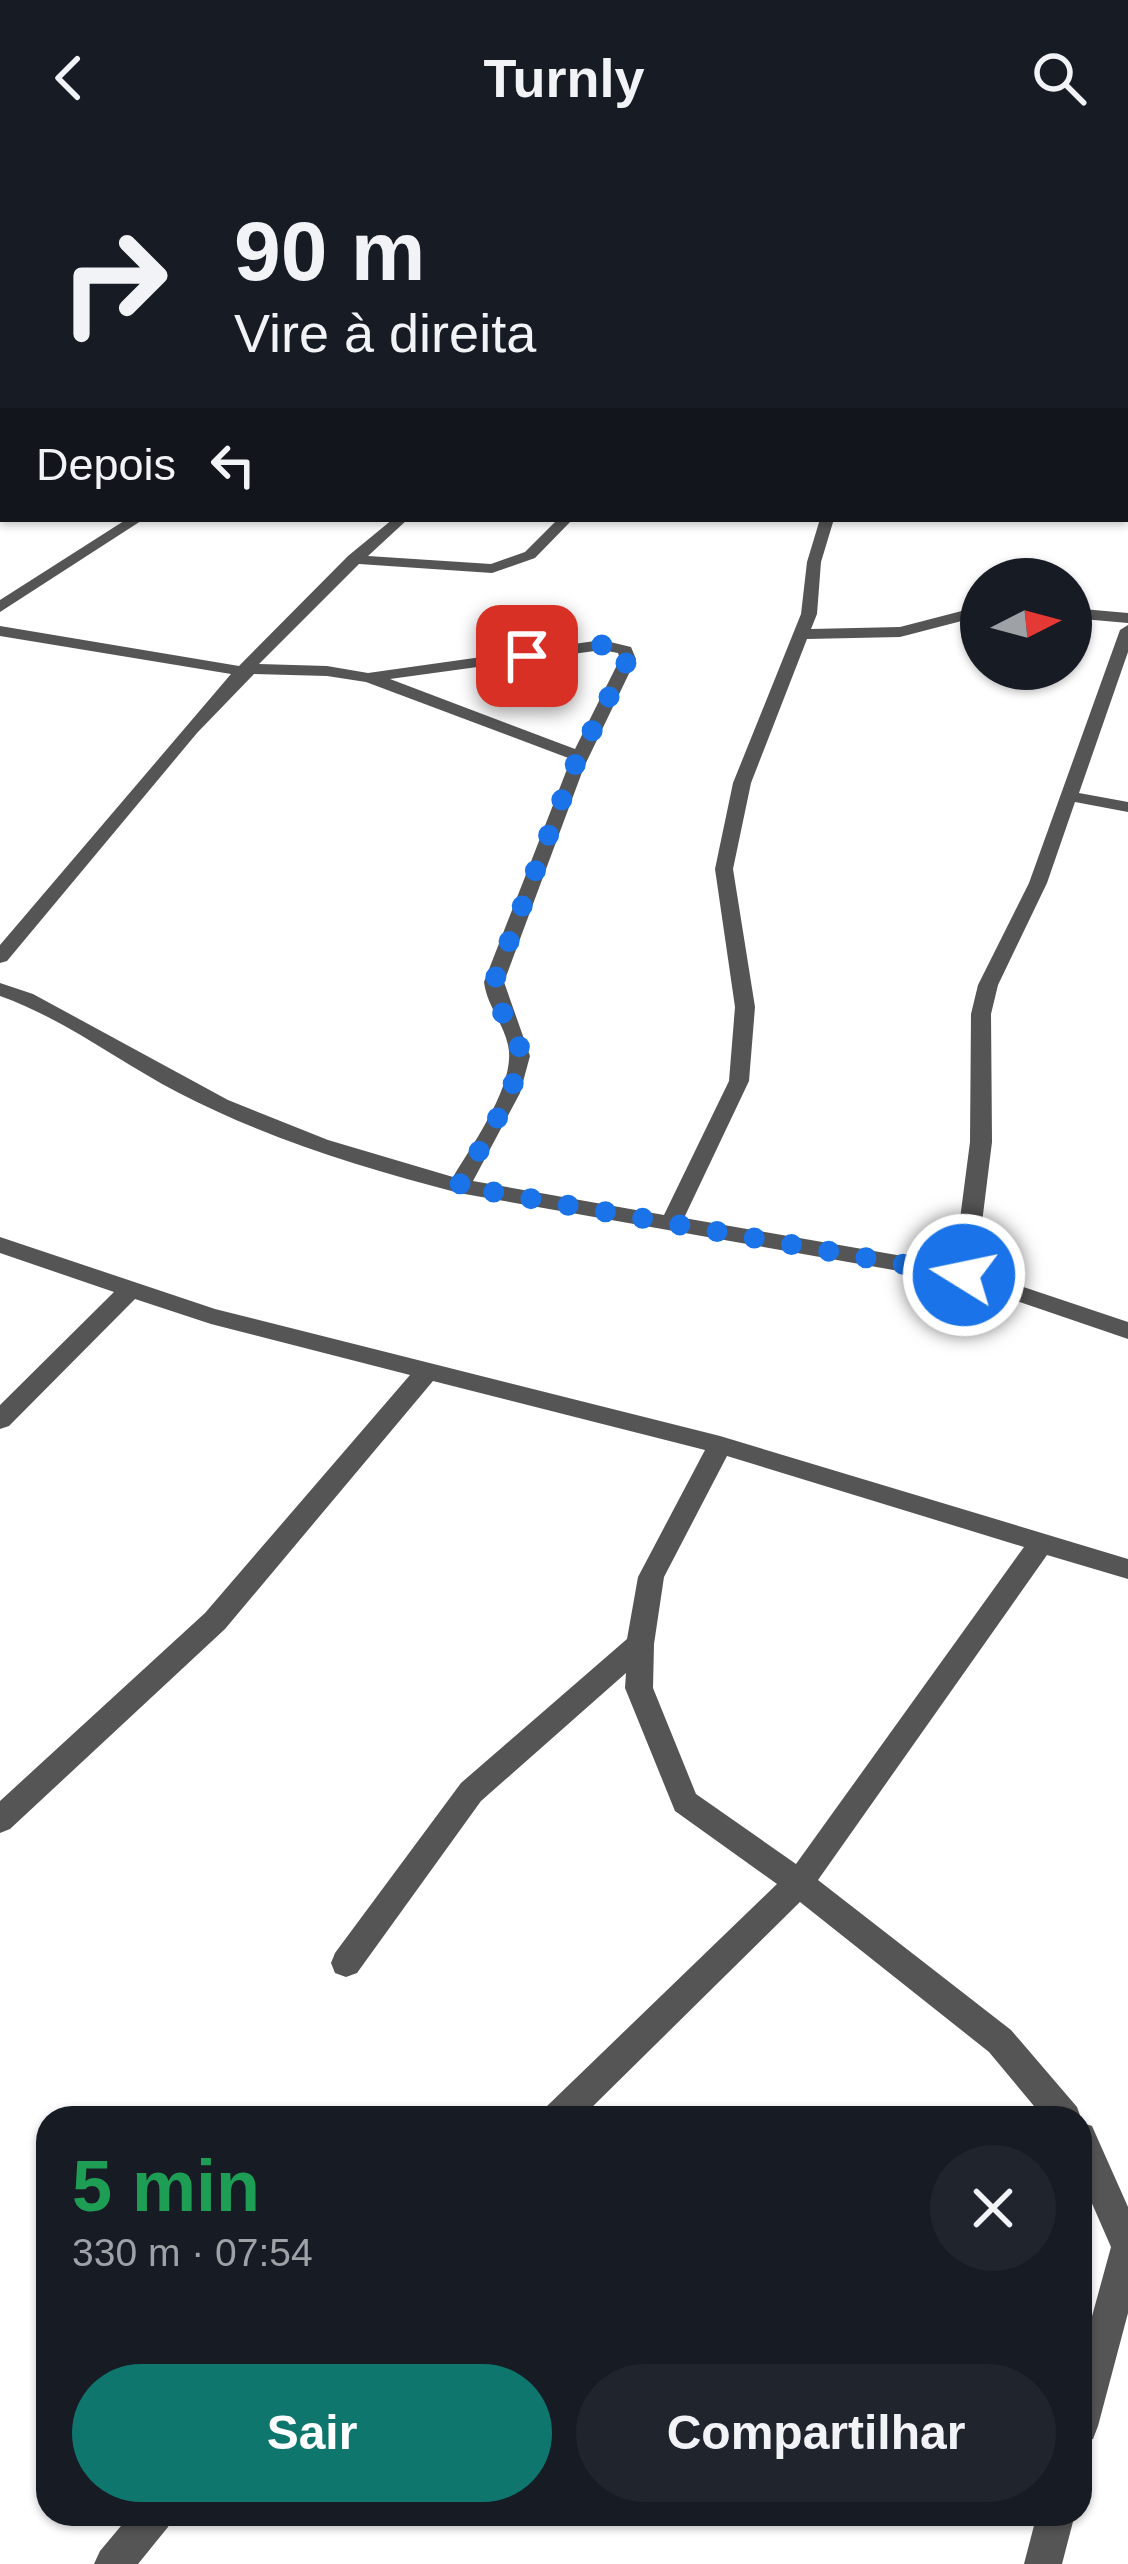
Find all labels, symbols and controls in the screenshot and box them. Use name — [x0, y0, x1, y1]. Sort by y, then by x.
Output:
icon: back — [36, 45, 102, 111]
icon: search — [1026, 45, 1092, 111]
text: Turnly — [484, 48, 645, 108]
icon: right — [36, 204, 192, 360]
text: 90 m — [234, 204, 425, 298]
text: Vire à direita — [234, 303, 536, 363]
icon: left — [200, 432, 266, 498]
text: Depois — [36, 439, 176, 490]
north arrow — [960, 558, 1092, 690]
map controls — [960, 558, 1092, 690]
pin — [476, 605, 578, 707]
icon: arrive — [494, 623, 560, 689]
position arrow — [901, 1212, 1027, 1338]
button: close — [930, 2145, 1056, 2271]
text: 5 min — [72, 2146, 260, 2226]
text: 330 m · 07:54 — [72, 2231, 313, 2274]
button: Sair — [72, 2364, 552, 2502]
button: Compartilhar — [576, 2364, 1056, 2502]

